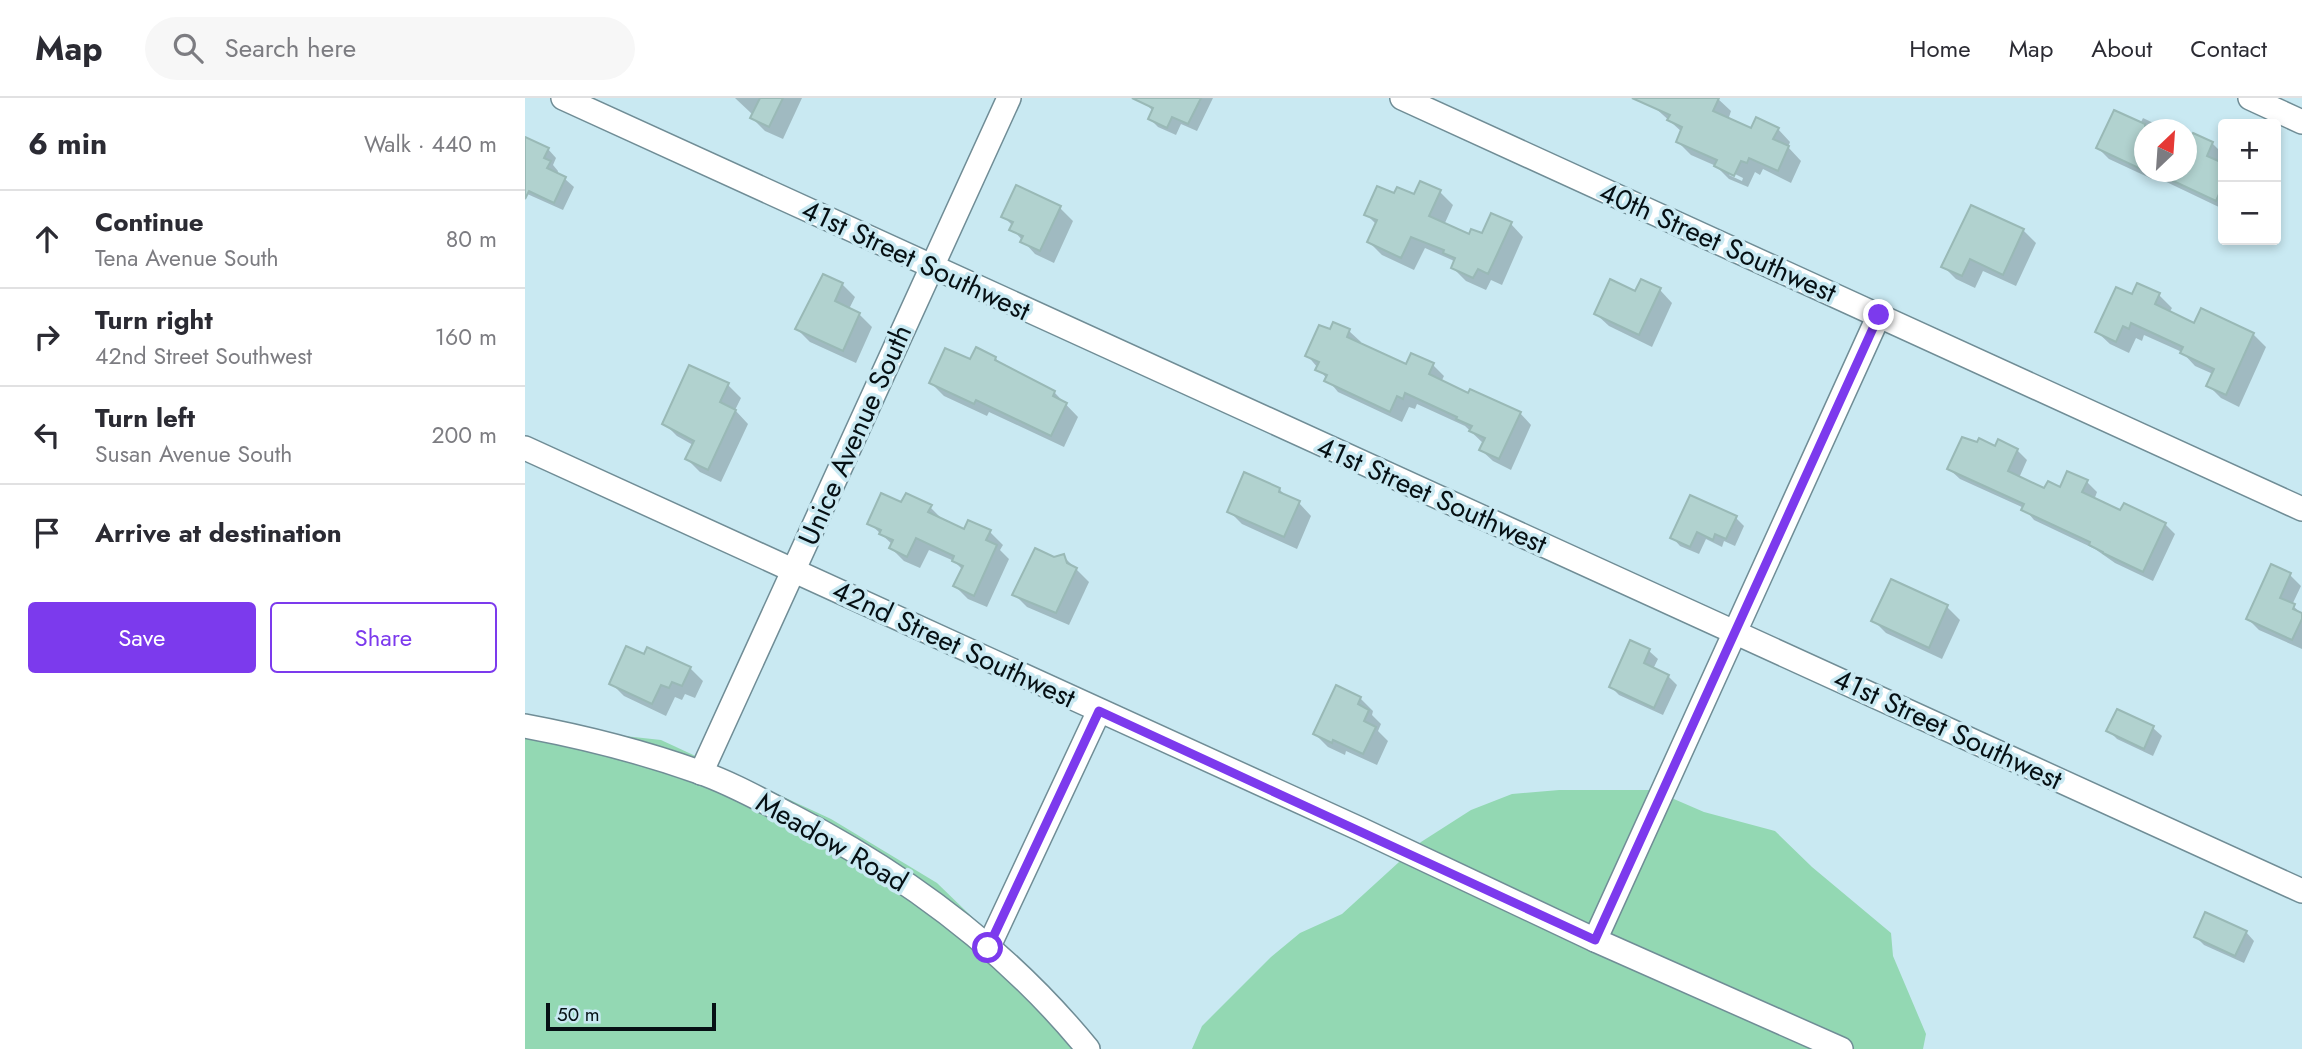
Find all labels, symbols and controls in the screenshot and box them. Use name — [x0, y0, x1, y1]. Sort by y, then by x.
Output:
search box — [145, 17, 635, 80]
text: Map — [35, 25, 103, 72]
icon: search — [169, 29, 207, 67]
text: Search here — [225, 29, 356, 67]
text: Home — [1909, 31, 1971, 66]
text: Map — [2009, 31, 2053, 66]
text: About — [2091, 31, 2152, 66]
text: Contact — [2190, 31, 2267, 66]
north arrow — [2134, 119, 2197, 182]
map controls — [2218, 119, 2281, 245]
button: + — [2218, 119, 2281, 182]
text: 6 min — [28, 122, 107, 165]
text: Walk · 440 m — [364, 127, 497, 161]
street label: 40th Street Southwest — [1593, 171, 1843, 313]
button: − — [2218, 182, 2281, 245]
street label: 41st Street Southwest — [795, 189, 1037, 331]
text: Continue — [95, 203, 204, 241]
icon: ahead — [28, 220, 66, 258]
text: 80 m — [446, 222, 497, 256]
text: Tena Avenue South — [95, 241, 279, 275]
route end — [1863, 299, 1894, 330]
text: Turn right — [95, 301, 213, 339]
icon: right — [28, 318, 66, 356]
street label: Unice Avenue South — [788, 318, 922, 552]
text: 160 m — [435, 320, 497, 354]
text: 42nd Street Southwest — [95, 339, 312, 373]
text: Turn left — [95, 399, 195, 437]
icon: left — [28, 416, 66, 454]
text: 200 m — [431, 418, 497, 452]
street label: 41st Street Southwest — [1310, 426, 1554, 564]
text: Susan Avenue South — [95, 437, 292, 471]
icon: arrive — [28, 514, 66, 552]
text: Arrive at destination — [95, 514, 342, 552]
street label: 42nd Street Southwest — [826, 570, 1083, 719]
button: Save — [28, 602, 256, 673]
button: Share — [270, 602, 497, 673]
street label: 41st Street Southwest — [1827, 658, 2069, 800]
street label: Meadow Road — [748, 782, 916, 902]
route start — [972, 932, 1003, 963]
scale bar — [546, 1000, 716, 1032]
text: 50 m — [557, 1001, 600, 1028]

